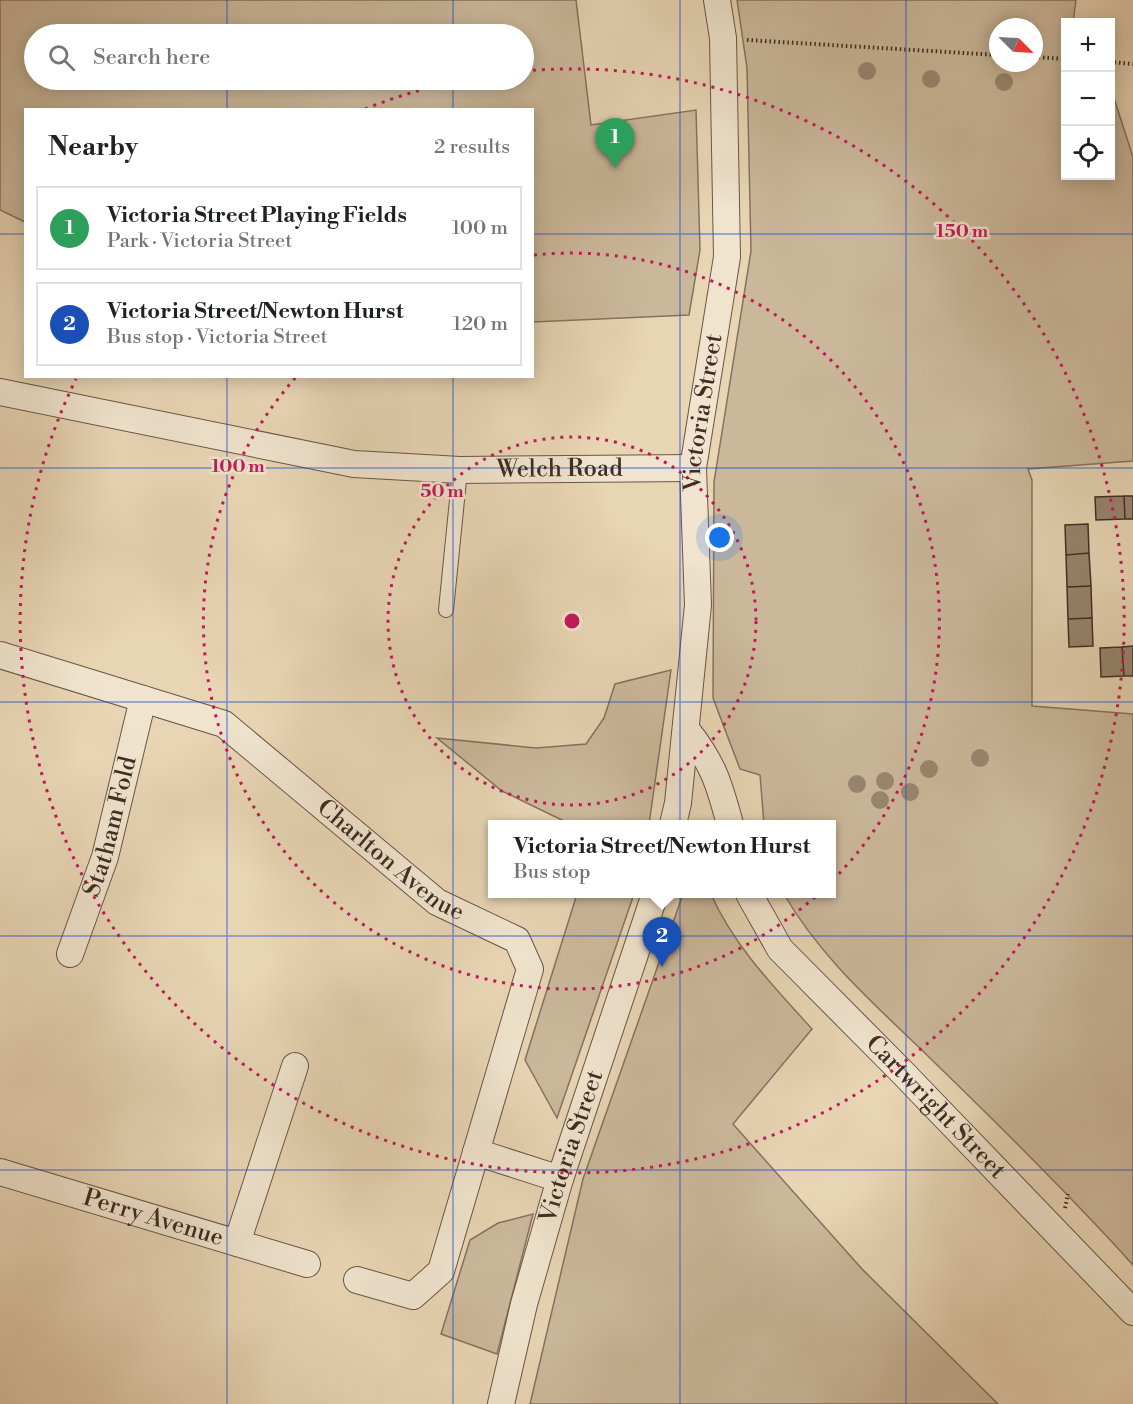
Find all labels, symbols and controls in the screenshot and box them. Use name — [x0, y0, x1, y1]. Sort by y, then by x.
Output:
north arrow — [989, 18, 1043, 72]
map controls — [1061, 18, 1115, 180]
button: + — [1061, 18, 1115, 72]
search box — [24, 24, 534, 90]
icon: search — [45, 41, 78, 74]
text: Search here — [93, 44, 210, 71]
button: − — [1061, 72, 1115, 126]
pin: 1 — [596, 118, 634, 168]
button: locate — [1061, 126, 1115, 180]
text: Nearby — [48, 131, 138, 163]
text: 2 results — [434, 135, 510, 160]
text: Victoria Street Playing Fields — [107, 202, 407, 229]
text: 1 — [65, 216, 74, 241]
text: 100 m — [452, 216, 508, 241]
text: 150 m — [936, 220, 989, 243]
text: Park · Victoria Street — [107, 229, 292, 254]
text: Victoria Street/Newton Hurst — [107, 298, 404, 325]
text: 2 — [63, 312, 76, 337]
text: 120 m — [453, 312, 508, 337]
text: Bus stop · Victoria Street — [107, 325, 328, 350]
street label: Victoria Street — [678, 331, 729, 493]
street label: Welch Road — [495, 454, 623, 485]
text: 100 m — [211, 455, 265, 478]
text: 50 m — [420, 480, 464, 503]
your location — [705, 523, 734, 552]
centre of rings — [562, 611, 582, 631]
street label: Statham Fold — [77, 753, 144, 901]
street label: Charlton Avenue — [311, 793, 469, 928]
popup — [488, 820, 836, 898]
text: Victoria Street/Newton Hurst — [514, 833, 810, 860]
text: Bus stop — [514, 860, 591, 885]
pin: 2 — [642, 918, 682, 967]
street label: Cartwright Street — [859, 1029, 1012, 1186]
street label: Victoria Street — [533, 1066, 610, 1227]
street label: Perry Avenue — [80, 1183, 227, 1253]

